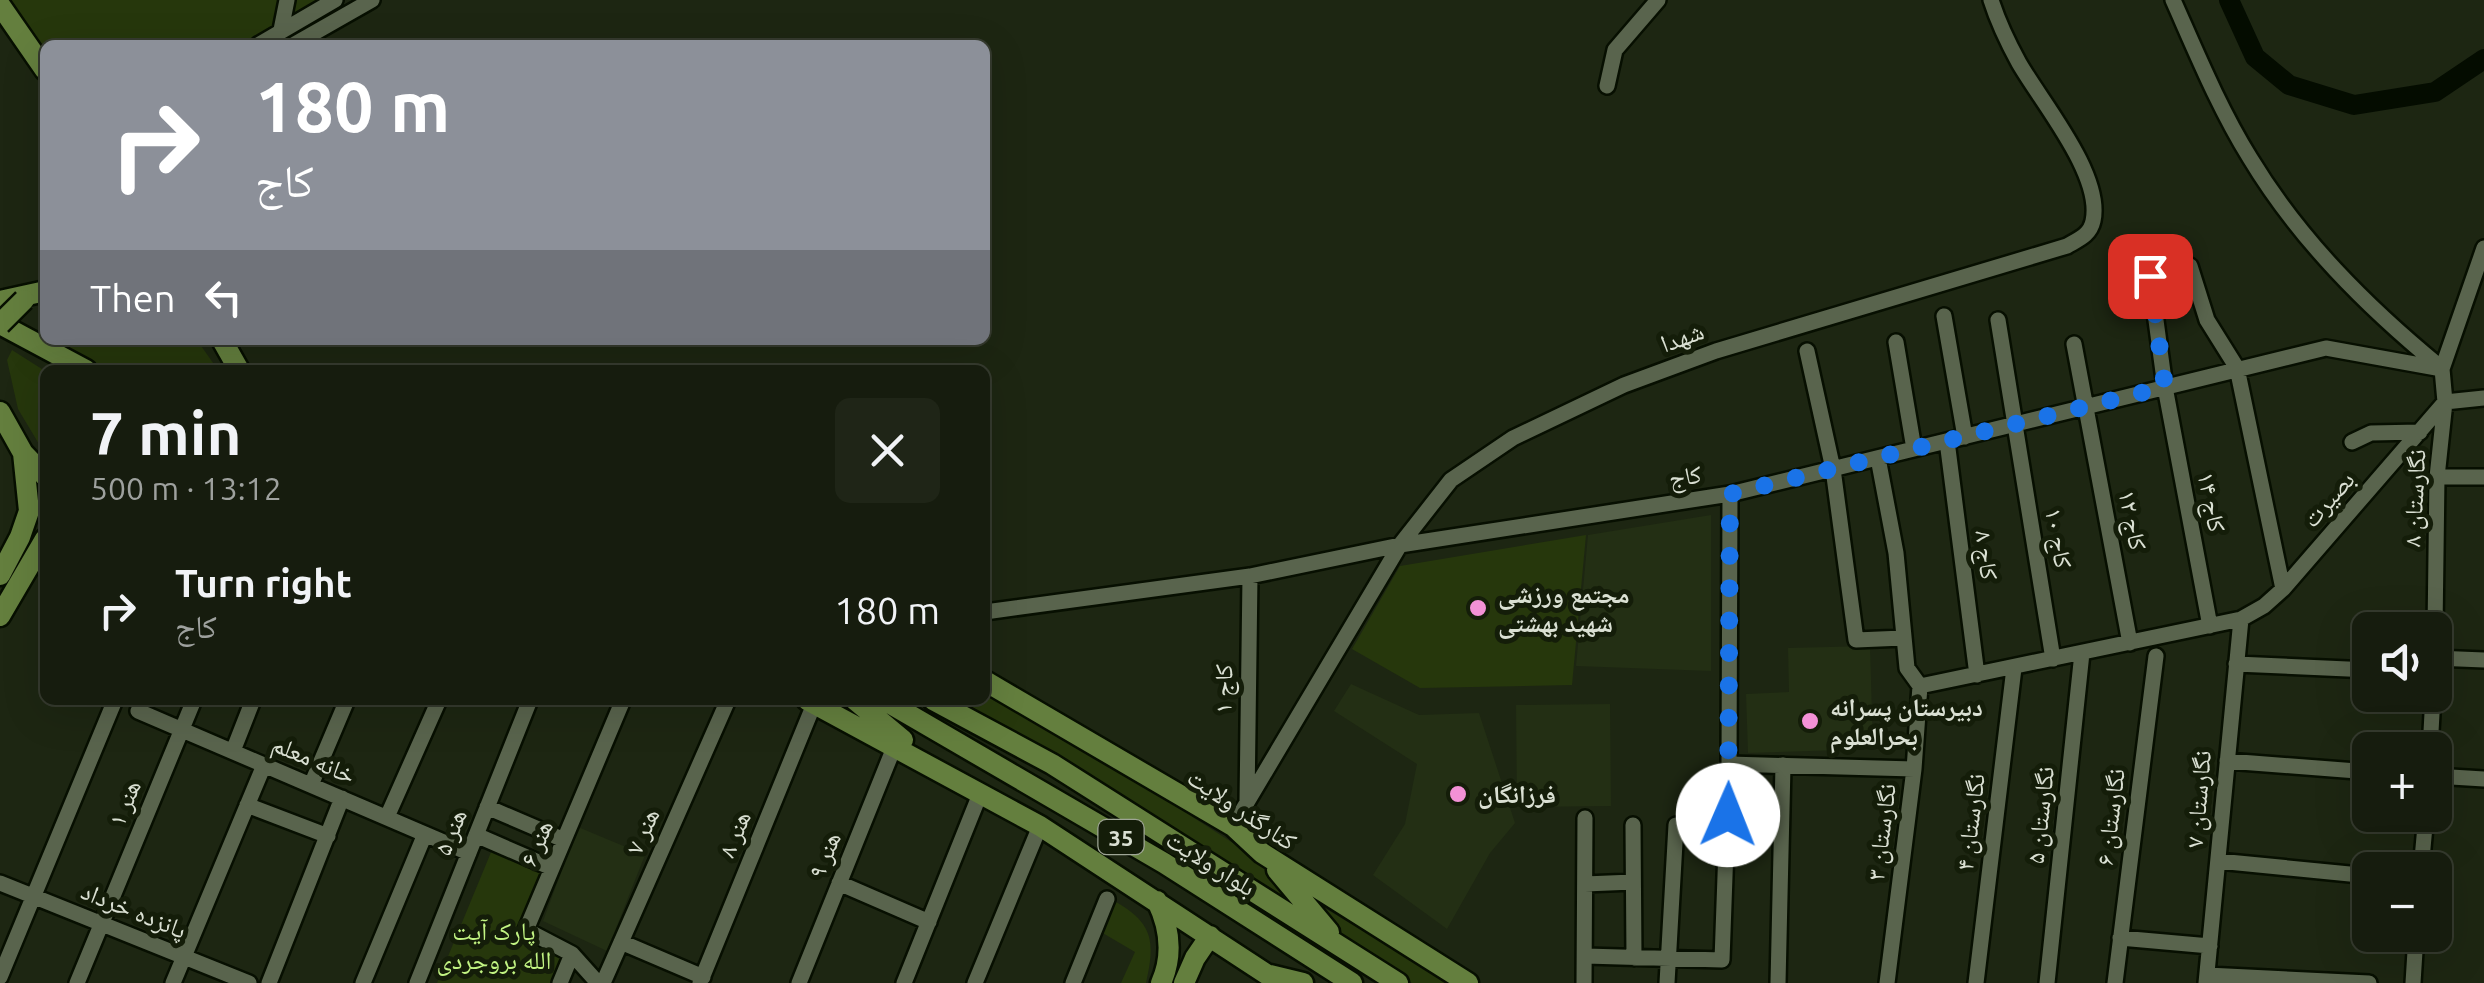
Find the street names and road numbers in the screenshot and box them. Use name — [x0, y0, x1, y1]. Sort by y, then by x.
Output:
street label: شهدا — [1657, 316, 1707, 358]
street label: نگارستان ۸ — [2397, 448, 2433, 548]
street label: کاج — [1667, 460, 1704, 494]
street label: بصیرت — [2296, 465, 2360, 533]
street label: کاج ۱۴ — [2190, 469, 2232, 535]
street label: کاج ۱۲ — [2111, 487, 2153, 553]
street label: کاج ۱۰ — [2038, 506, 2078, 571]
street label: کاج ۸ — [1968, 529, 2004, 582]
street label: کاج ۱ — [1209, 664, 1239, 714]
street label: خانه معلم — [267, 729, 360, 792]
street label: نگارستان ۷ — [2180, 749, 2218, 849]
street label: کنارگذر ولایت — [1182, 762, 1302, 856]
street label: نگارستان ۵ — [2021, 765, 2061, 865]
street label: نگارستان ۶ — [2090, 767, 2132, 867]
street label: نگارستان ۴ — [1950, 772, 1992, 872]
street label: هنر ۱ — [102, 776, 146, 830]
street label: نگارستان ۳ — [1861, 782, 1903, 882]
street label: هنر ۷ — [620, 804, 664, 858]
street label: هنر ۵ — [428, 805, 472, 859]
street label: هنر ۸ — [712, 807, 756, 861]
street label: هنر ۶ — [514, 816, 558, 870]
road number: 35 — [1098, 820, 1144, 854]
street label: بلوار ولایت — [1161, 825, 1261, 902]
street label: هنر ۹ — [802, 828, 846, 882]
street label: پانزده خرداد — [77, 876, 191, 945]

